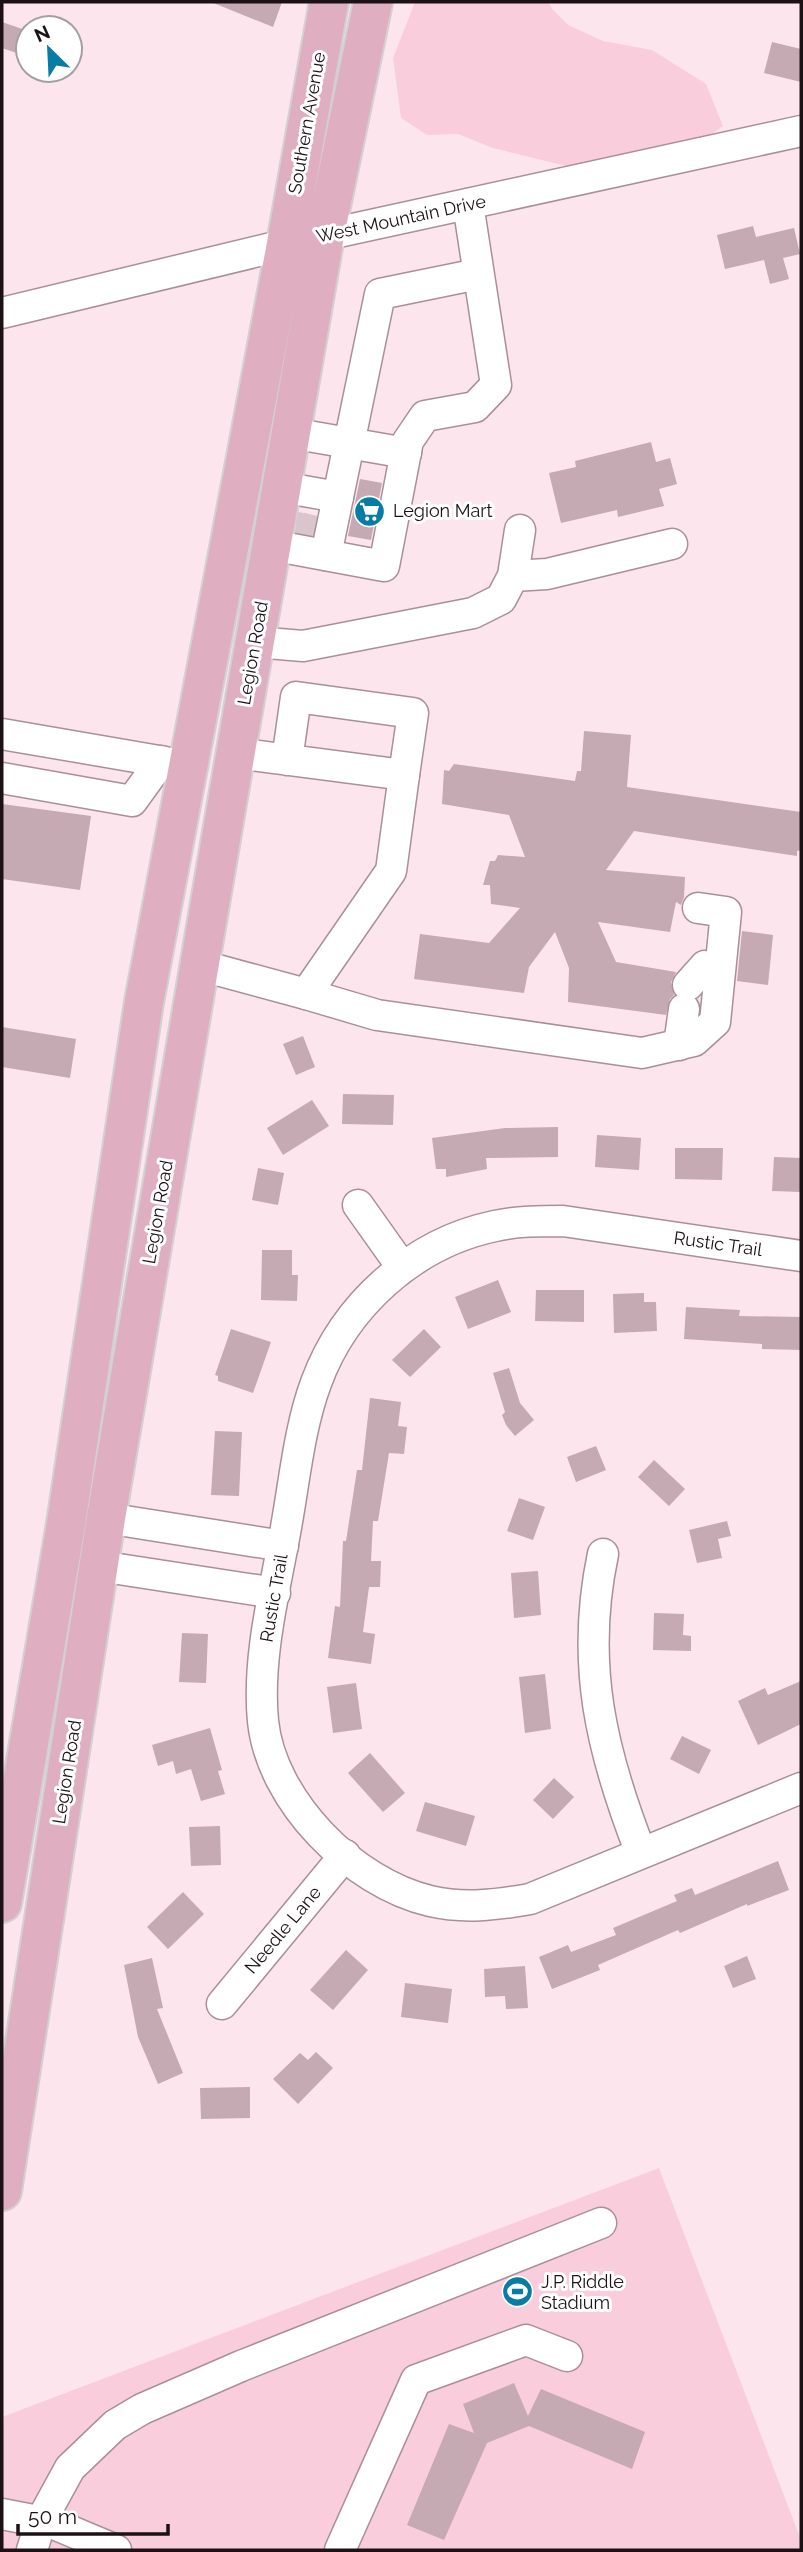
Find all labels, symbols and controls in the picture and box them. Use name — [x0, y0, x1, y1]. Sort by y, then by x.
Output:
north arrow — [14, 14, 84, 84]
text: N — [31, 20, 53, 46]
street label: Southern Avenue — [284, 50, 329, 195]
street label: West Mountain Drive — [314, 190, 488, 247]
supermarket icon: Legion Mart — [353, 494, 387, 528]
place label: Legion Mart — [393, 500, 493, 521]
street label: Legion Road — [233, 599, 272, 706]
street label: Legion Road — [138, 1158, 177, 1265]
street label: Rustic Trail — [672, 1227, 764, 1260]
street label: Rustic Trail — [255, 1552, 292, 1644]
street label: Legion Road — [48, 1718, 85, 1825]
street label: Needle Lane — [240, 1881, 325, 1978]
place label: J.P. Riddle Stadium — [541, 2271, 624, 2313]
sports icon: J.P. Riddle Stadium — [501, 2275, 535, 2309]
scale bar — [18, 2492, 168, 2536]
text: 50 m — [28, 2504, 77, 2529]

